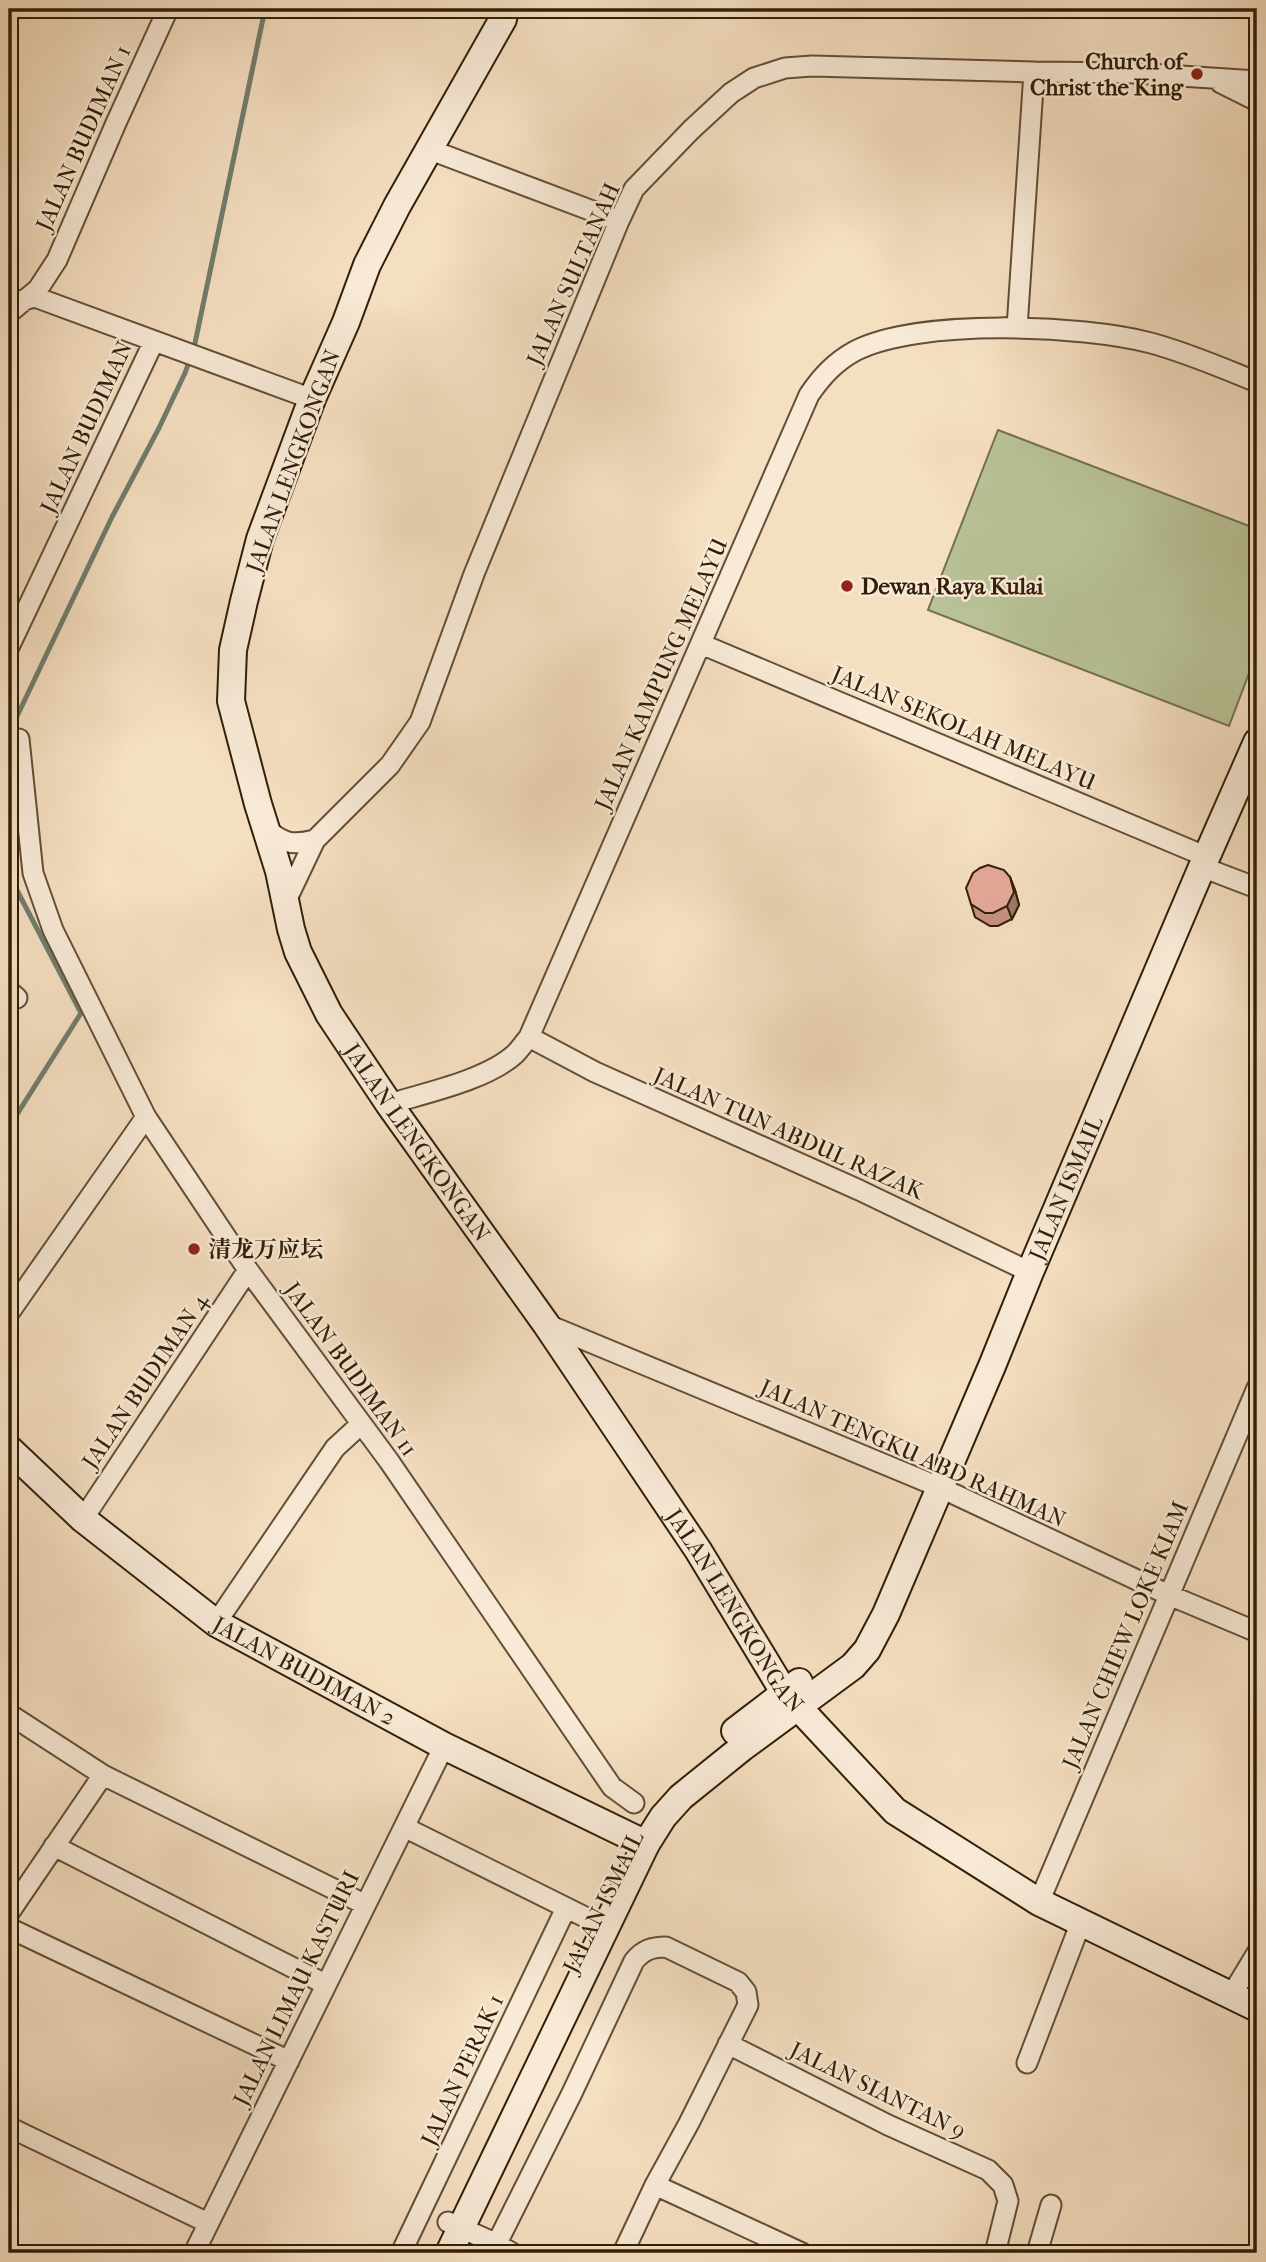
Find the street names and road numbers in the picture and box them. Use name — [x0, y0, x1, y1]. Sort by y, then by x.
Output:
street label: JALAN BUDIMAN 1 — [30, 41, 137, 237]
street label: JALAN SULTANAH — [520, 178, 626, 372]
street label: JALAN BUDIMAN — [34, 337, 138, 520]
street label: JALAN LENGKONGAN — [240, 346, 346, 578]
street label: JALAN KAMPUNG MELAYU — [588, 534, 734, 816]
street label: JALAN SEKOLAH MELAYU — [826, 660, 1100, 796]
street label: JALAN LENGKONGAN — [337, 1037, 496, 1247]
street label: JALAN TUN ABDUL RAZAK — [648, 1061, 929, 1206]
street label: JALAN ISMAIL — [1023, 1112, 1109, 1267]
street label: JALAN BUDIMAN 11 — [277, 1275, 423, 1462]
street label: JALAN BUDIMAN 4 — [76, 1287, 215, 1476]
street label: JALAN TENGKU ABD RAHMAN — [754, 1373, 1070, 1533]
street label: JALAN CHIEW LOKE KIAM — [1056, 1497, 1194, 1775]
street label: JALAN LENGKONGAN — [659, 1502, 809, 1718]
street label: JALAN BUDIMAN 2 — [206, 1610, 400, 1731]
street label: JALAN ISMAIL — [557, 1827, 650, 1979]
street label: JALAN LIMAU KASTURI — [227, 1866, 365, 2112]
street label: JALAN PERAK 1 — [415, 1990, 509, 2152]
street label: JALAN SIANTAN 9 — [784, 2035, 970, 2145]

